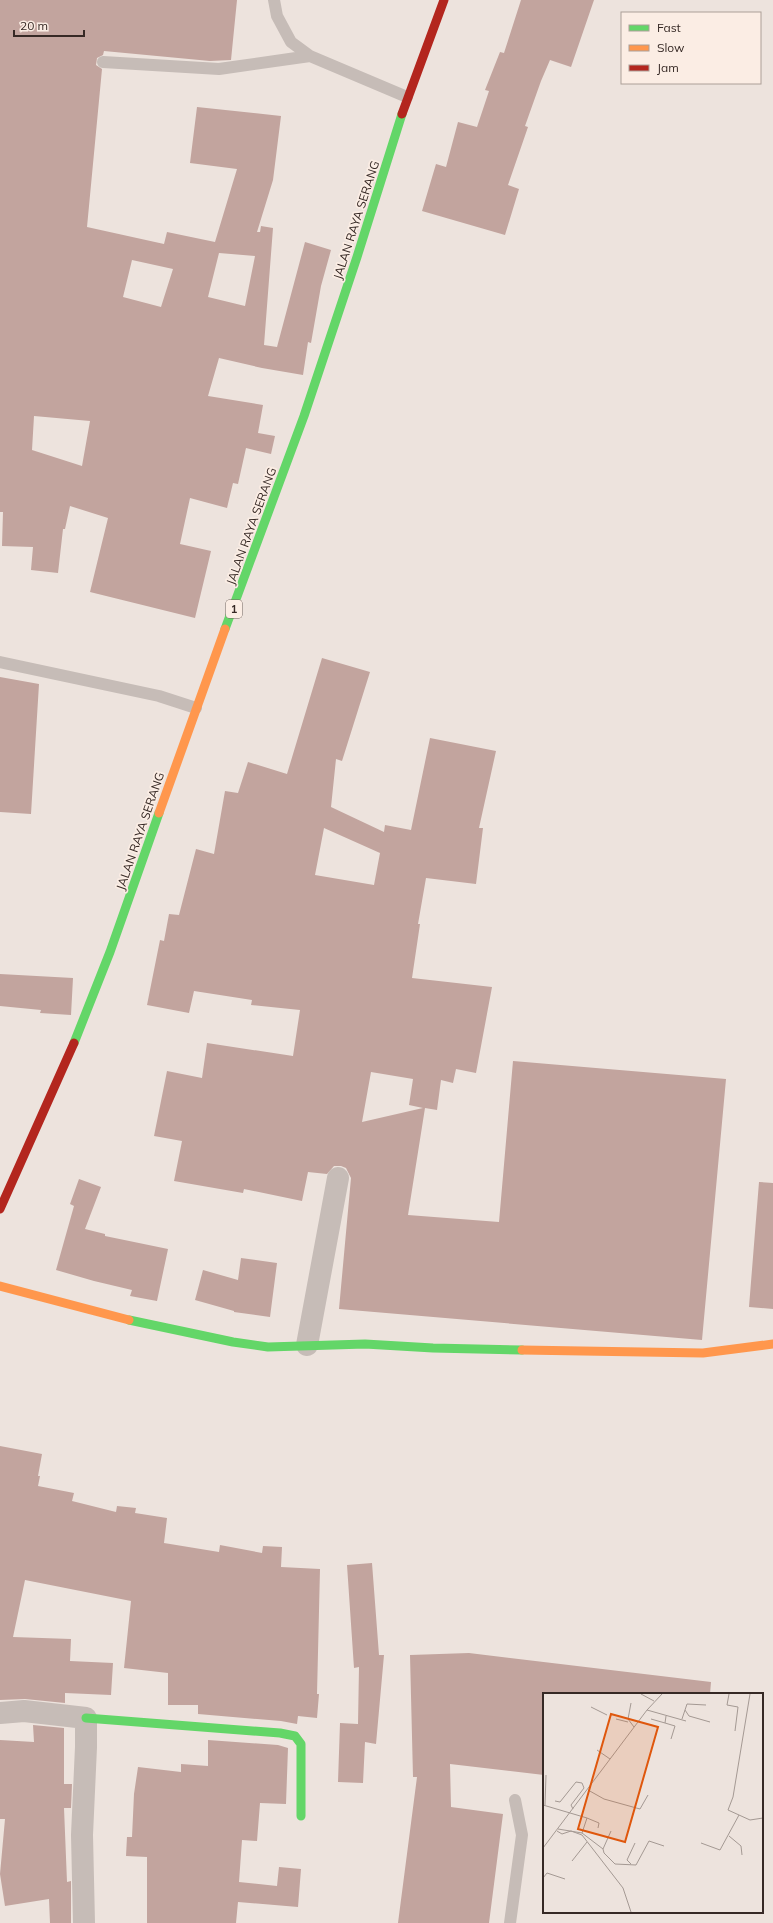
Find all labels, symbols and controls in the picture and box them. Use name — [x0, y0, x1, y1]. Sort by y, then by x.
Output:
scale bar — [14, 12, 84, 38]
legend — [621, 12, 761, 84]
text: 20 m — [20, 18, 48, 33]
text: Fast — [657, 20, 681, 35]
text: Slow — [657, 40, 685, 55]
text: Jam — [657, 60, 679, 75]
street label: JALAN RAYA SERANG — [330, 159, 382, 281]
street label: JALAN RAYA SERANG — [223, 465, 279, 587]
road number: 1 — [226, 600, 242, 618]
street label: JALAN RAYA SERANG — [113, 770, 167, 892]
inset map — [543, 1693, 763, 1913]

